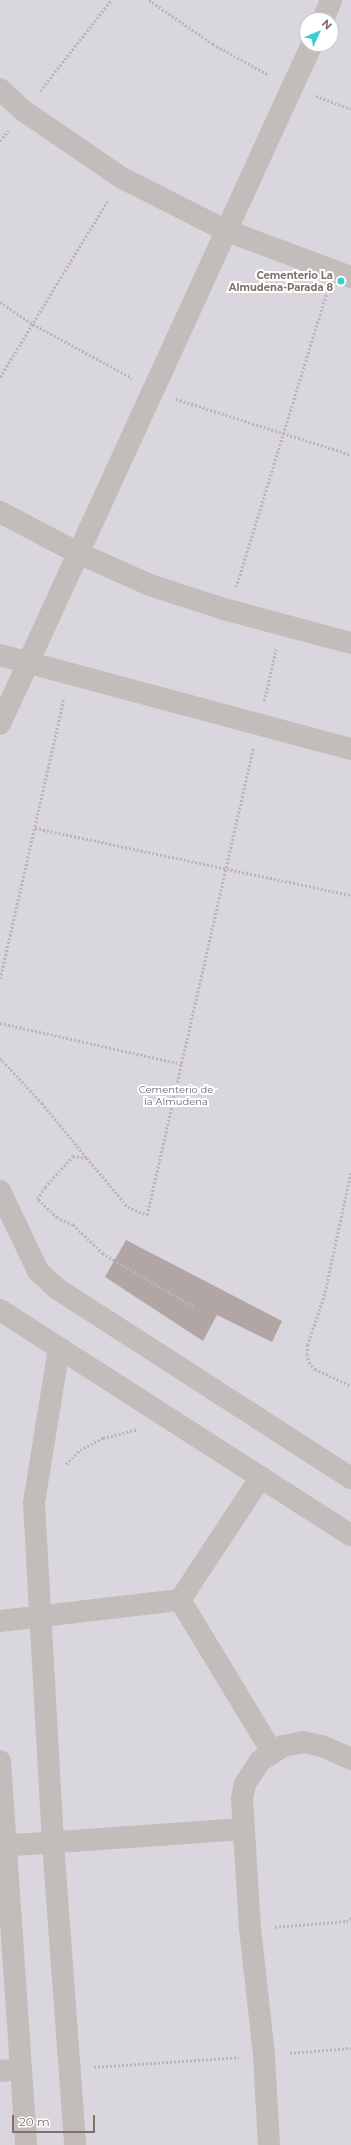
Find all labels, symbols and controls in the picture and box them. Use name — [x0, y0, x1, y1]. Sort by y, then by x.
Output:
north arrow — [299, 12, 339, 52]
text: N — [319, 16, 335, 32]
place label: Cementerio La Almudena-Parada 8 — [229, 269, 333, 292]
marker: Cementerio La Almudena-Parada 8 — [336, 276, 346, 286]
park label: Cementerio de la Almudena — [139, 1083, 213, 1106]
scale bar — [14, 2107, 97, 2133]
text: 20 m — [19, 2114, 50, 2129]

